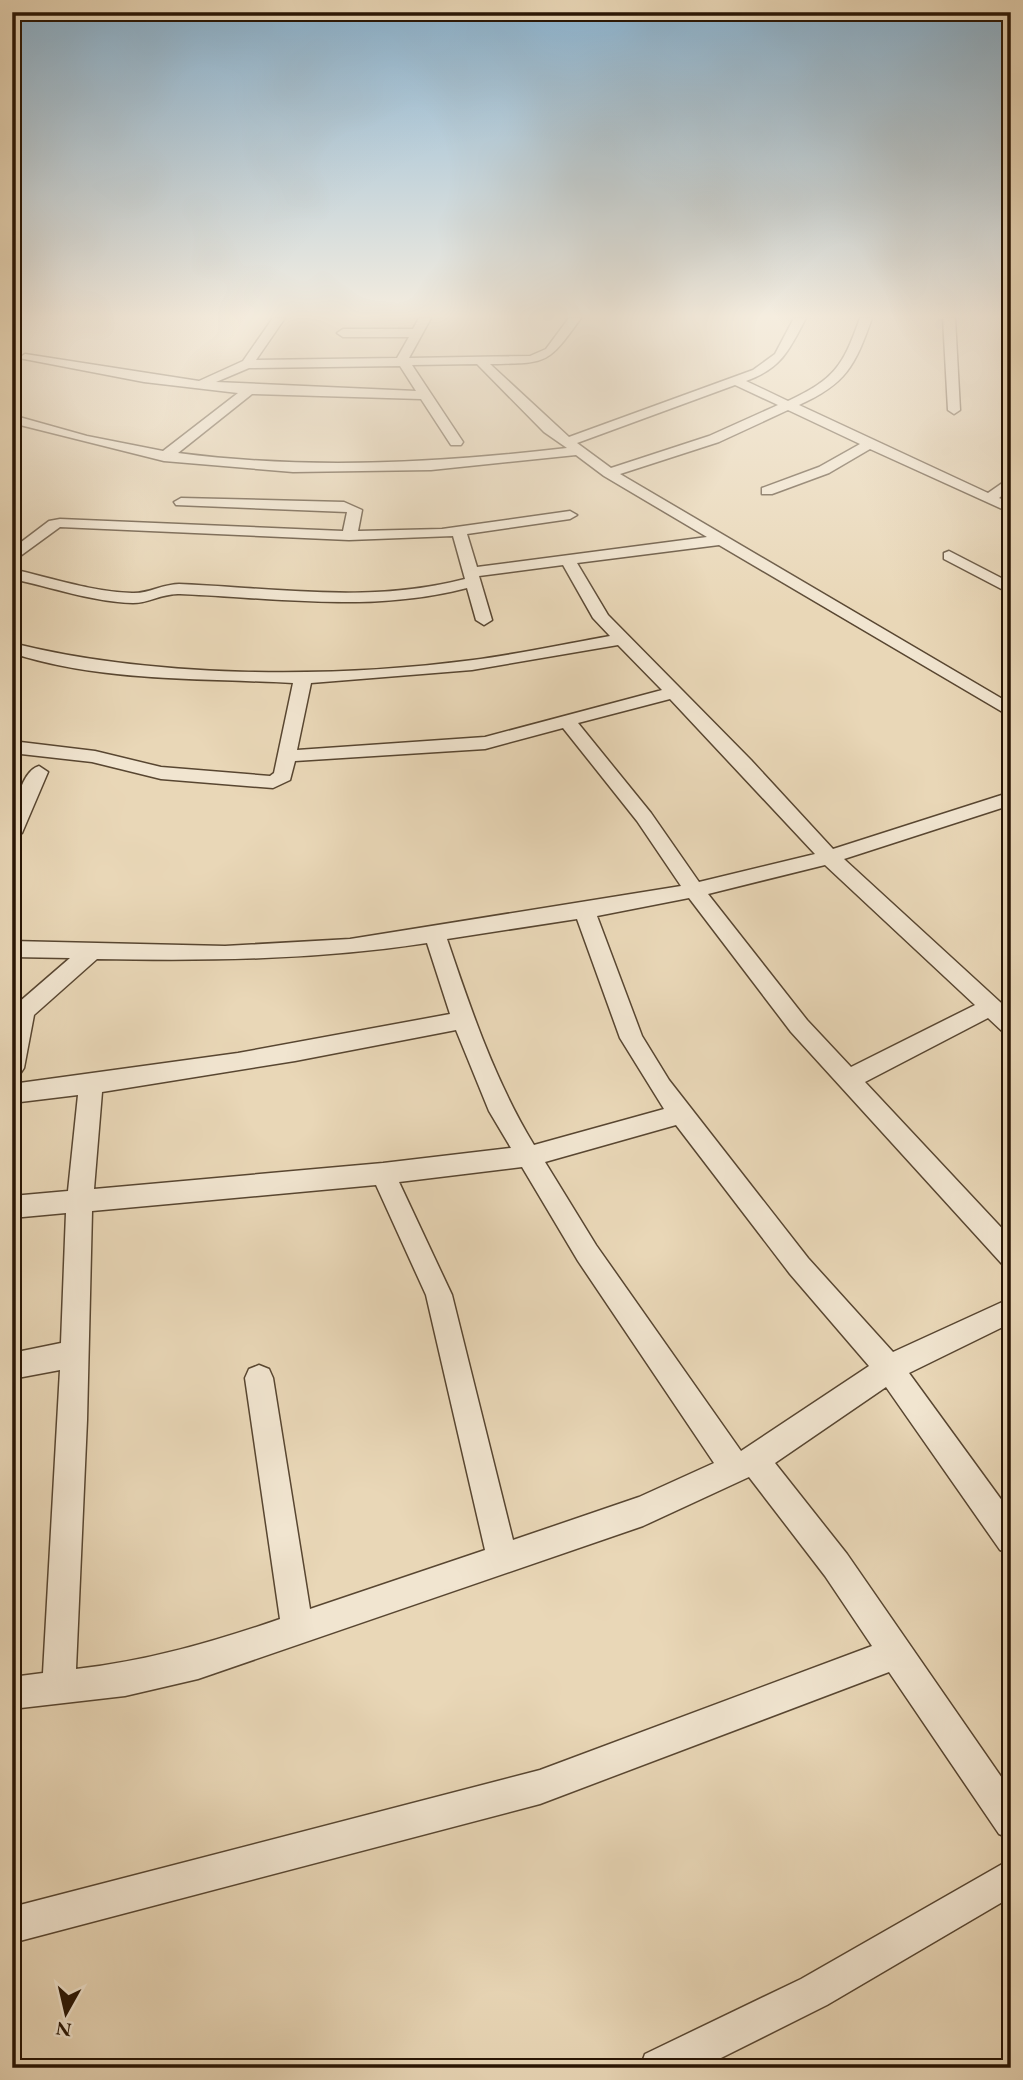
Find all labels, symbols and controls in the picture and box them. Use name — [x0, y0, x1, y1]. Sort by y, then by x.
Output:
north arrow — [32, 1979, 102, 2048]
text: N — [54, 2016, 73, 2043]

